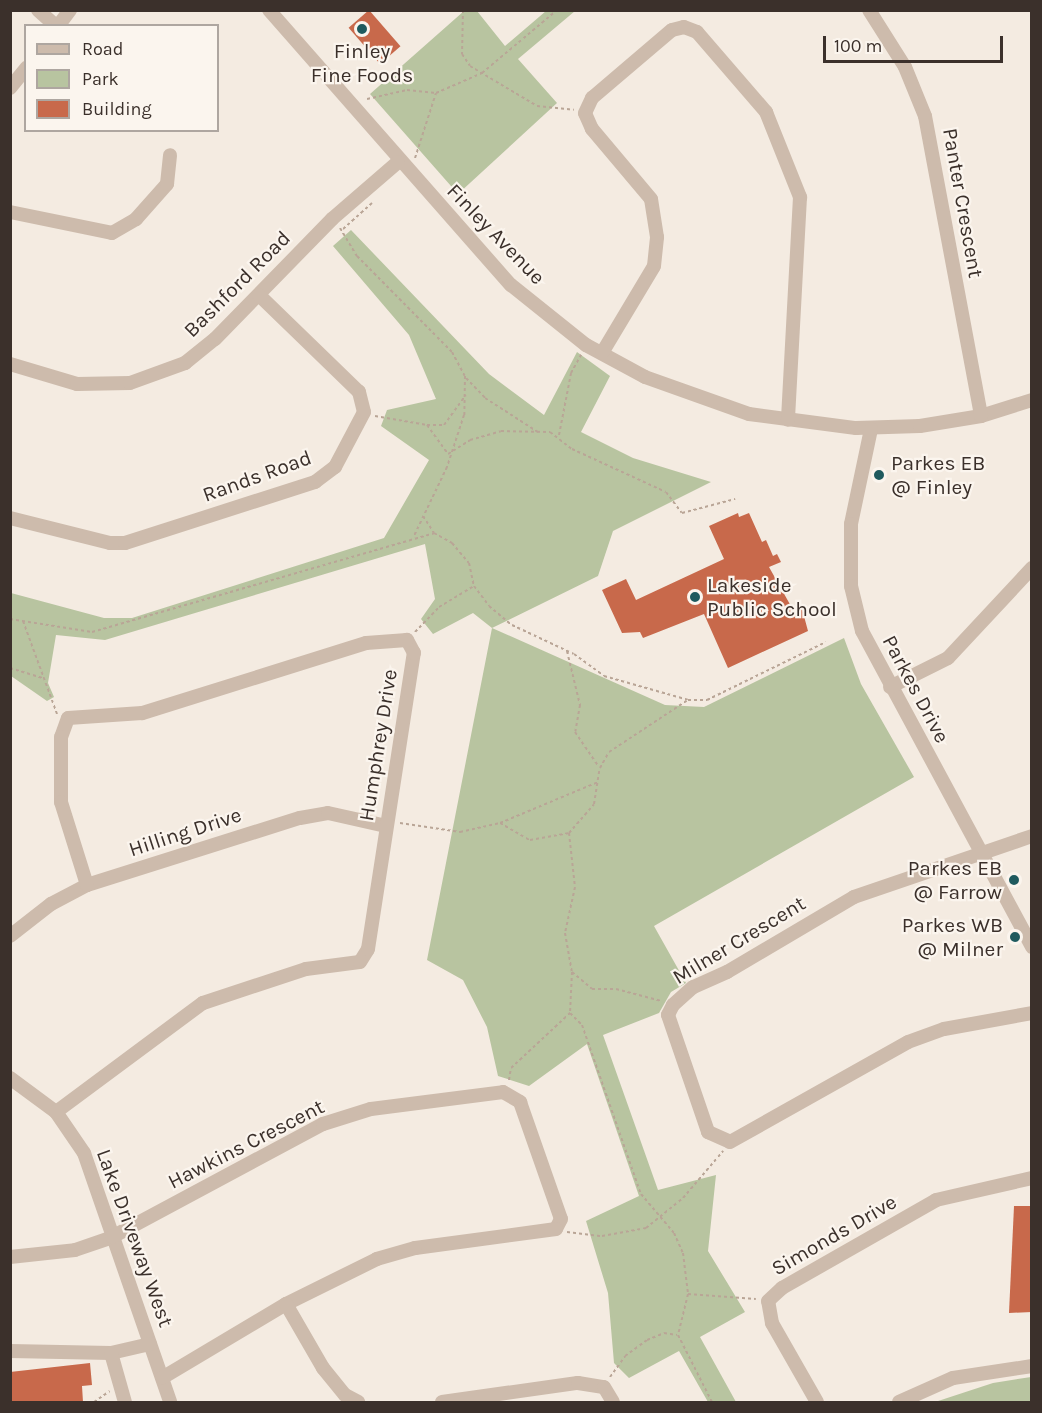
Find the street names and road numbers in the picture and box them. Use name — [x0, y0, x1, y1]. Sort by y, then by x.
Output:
street label: Panter Crescent — [937, 126, 989, 280]
street label: Finley Avenue — [442, 178, 550, 290]
street label: Bashford Road — [178, 225, 296, 343]
street label: Rands Road — [199, 445, 315, 507]
street label: Parkes Drive — [877, 631, 955, 747]
street label: Humphrey Drive — [354, 667, 402, 823]
street label: Hilling Drive — [126, 802, 244, 862]
street label: Milner Crescent — [668, 890, 810, 990]
street label: Hawkins Crescent — [164, 1094, 328, 1194]
street label: Lake Driveway West — [91, 1146, 179, 1330]
street label: Simonds Drive — [767, 1189, 901, 1281]

